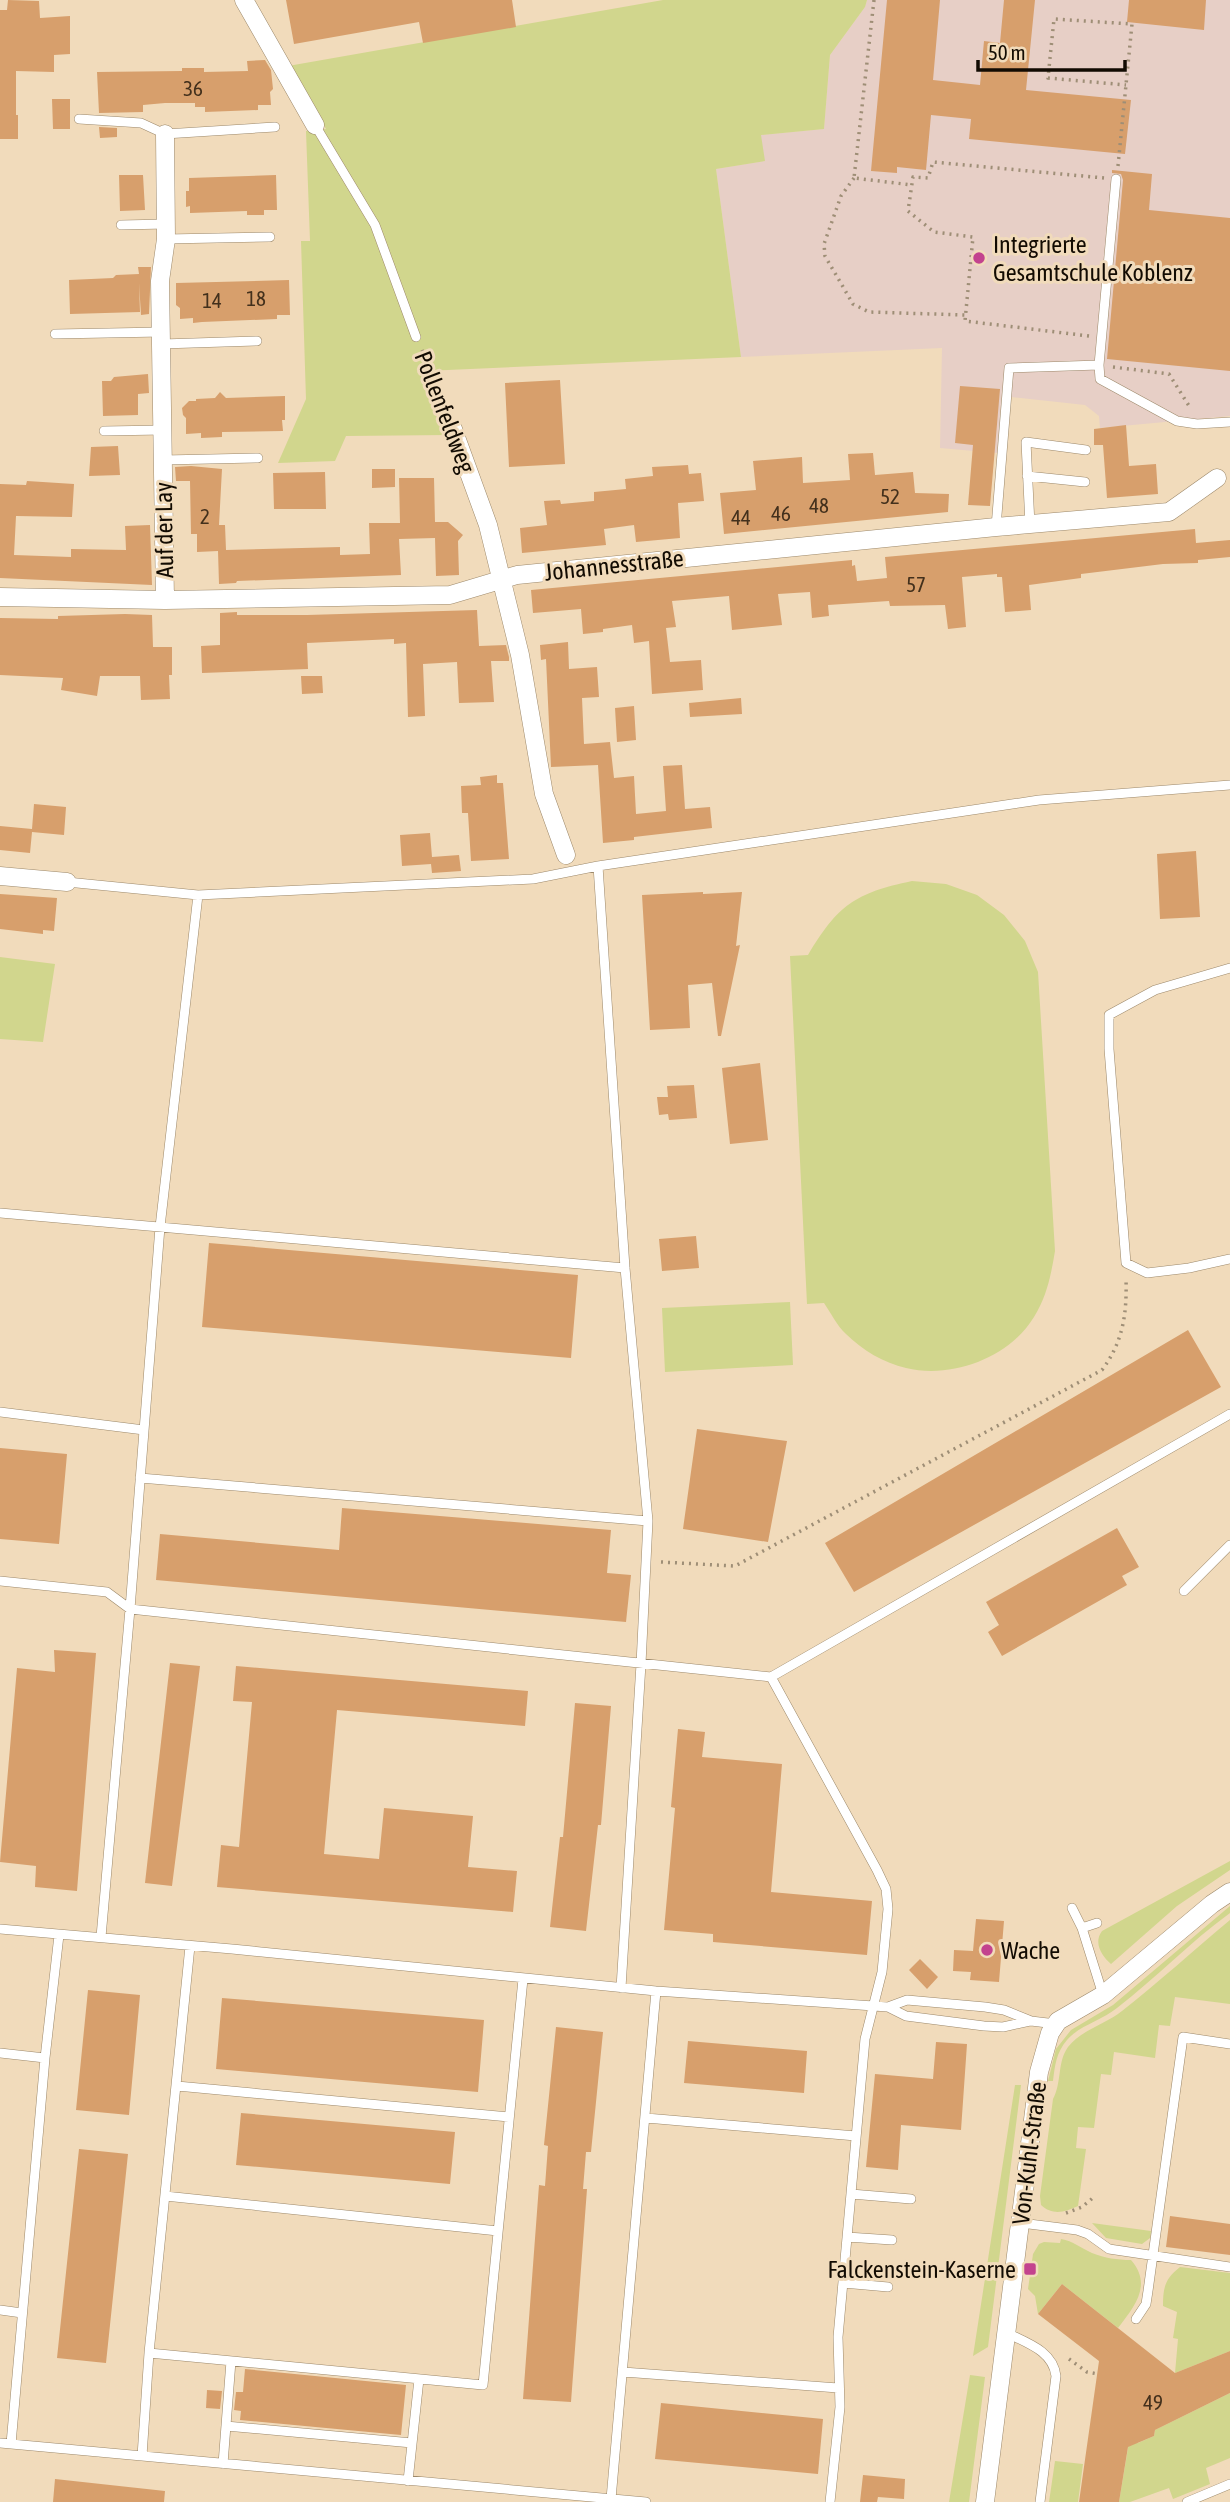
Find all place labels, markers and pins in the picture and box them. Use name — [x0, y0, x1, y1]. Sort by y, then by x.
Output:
place label: Integrierte Gesamtschule Koblenz — [993, 231, 1193, 286]
marker: Integrierte Gesamtschule Koblenz — [971, 250, 987, 266]
place label: Wache — [1001, 1937, 1060, 1964]
marker: Wache — [979, 1942, 995, 1958]
place label: Falckenstein-Kaserne — [827, 2256, 1016, 2283]
marker: Falckenstein-Kaserne — [1022, 2261, 1038, 2277]

